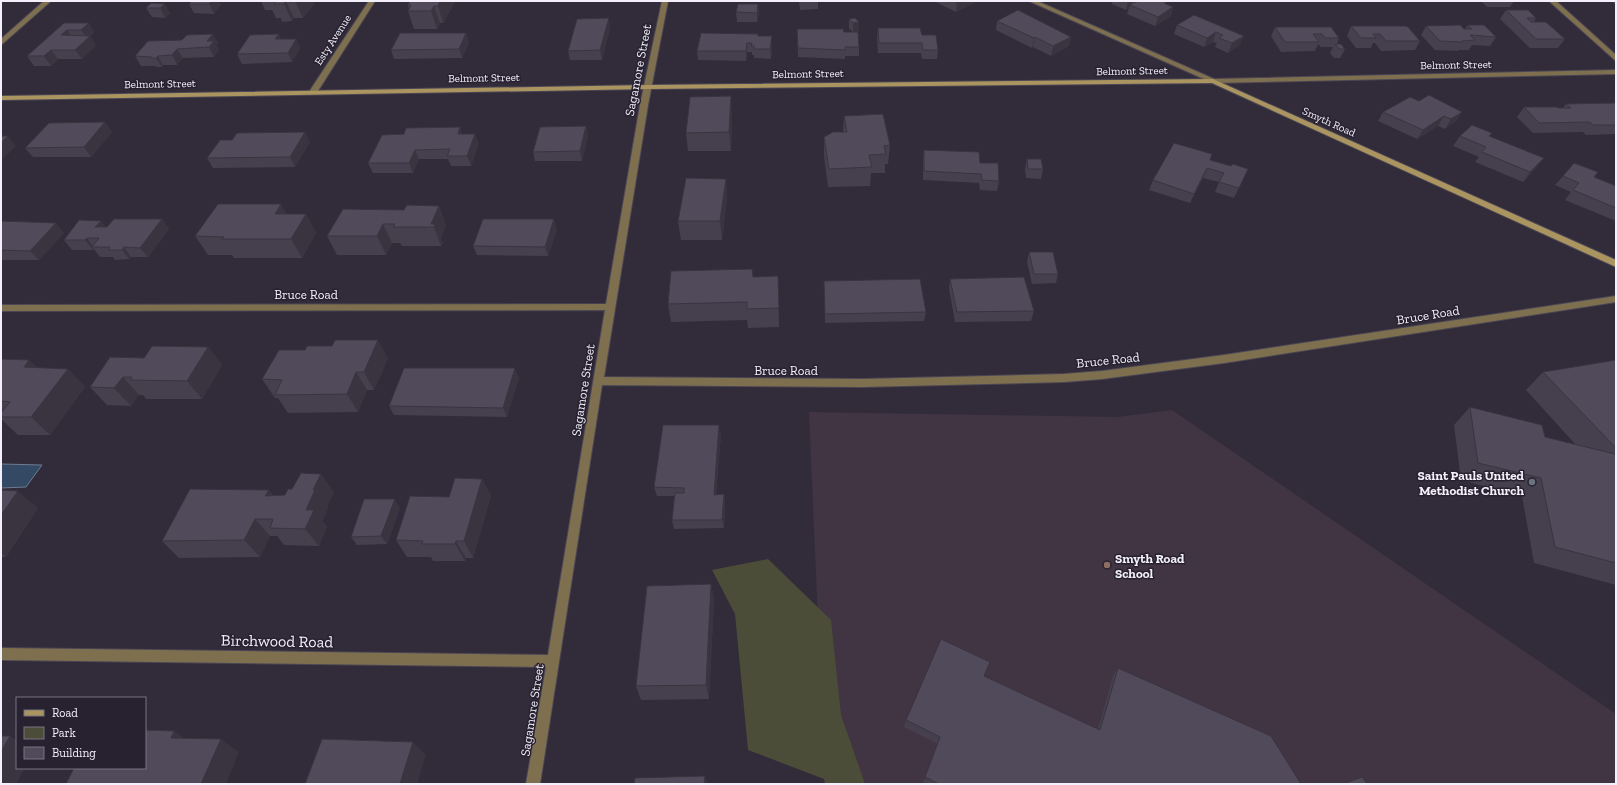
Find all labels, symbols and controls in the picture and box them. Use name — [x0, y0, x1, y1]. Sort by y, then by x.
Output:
street label: Esty Avenue — [312, 12, 354, 68]
street label: Sagamore Street — [622, 23, 654, 117]
street label: Belmont Street — [1420, 58, 1493, 72]
street label: Belmont Street — [1096, 64, 1169, 78]
street label: Belmont Street — [772, 67, 845, 81]
street label: Belmont Street — [448, 71, 521, 85]
street label: Belmont Street — [124, 77, 197, 91]
street label: Smyth Road — [1300, 104, 1358, 140]
street label: Bruce Road — [274, 287, 338, 302]
street label: Bruce Road — [1395, 303, 1461, 327]
street label: Sagamore Street — [568, 343, 598, 437]
street label: Bruce Road — [1076, 349, 1140, 371]
street label: Bruce Road — [754, 363, 818, 378]
place label: Saint Pauls United Methodist Church — [1418, 468, 1525, 498]
marker: Saint Pauls United Methodist Church — [1527, 477, 1537, 487]
place label: Smyth Road School — [1115, 551, 1185, 581]
marker: Smyth Road School — [1102, 560, 1112, 570]
street label: Birchwood Road — [221, 631, 333, 651]
street label: Sagamore Street — [517, 663, 547, 757]
legend — [16, 697, 146, 769]
text: Road — [52, 706, 78, 720]
text: Park — [52, 726, 77, 740]
text: Building — [52, 746, 96, 760]

